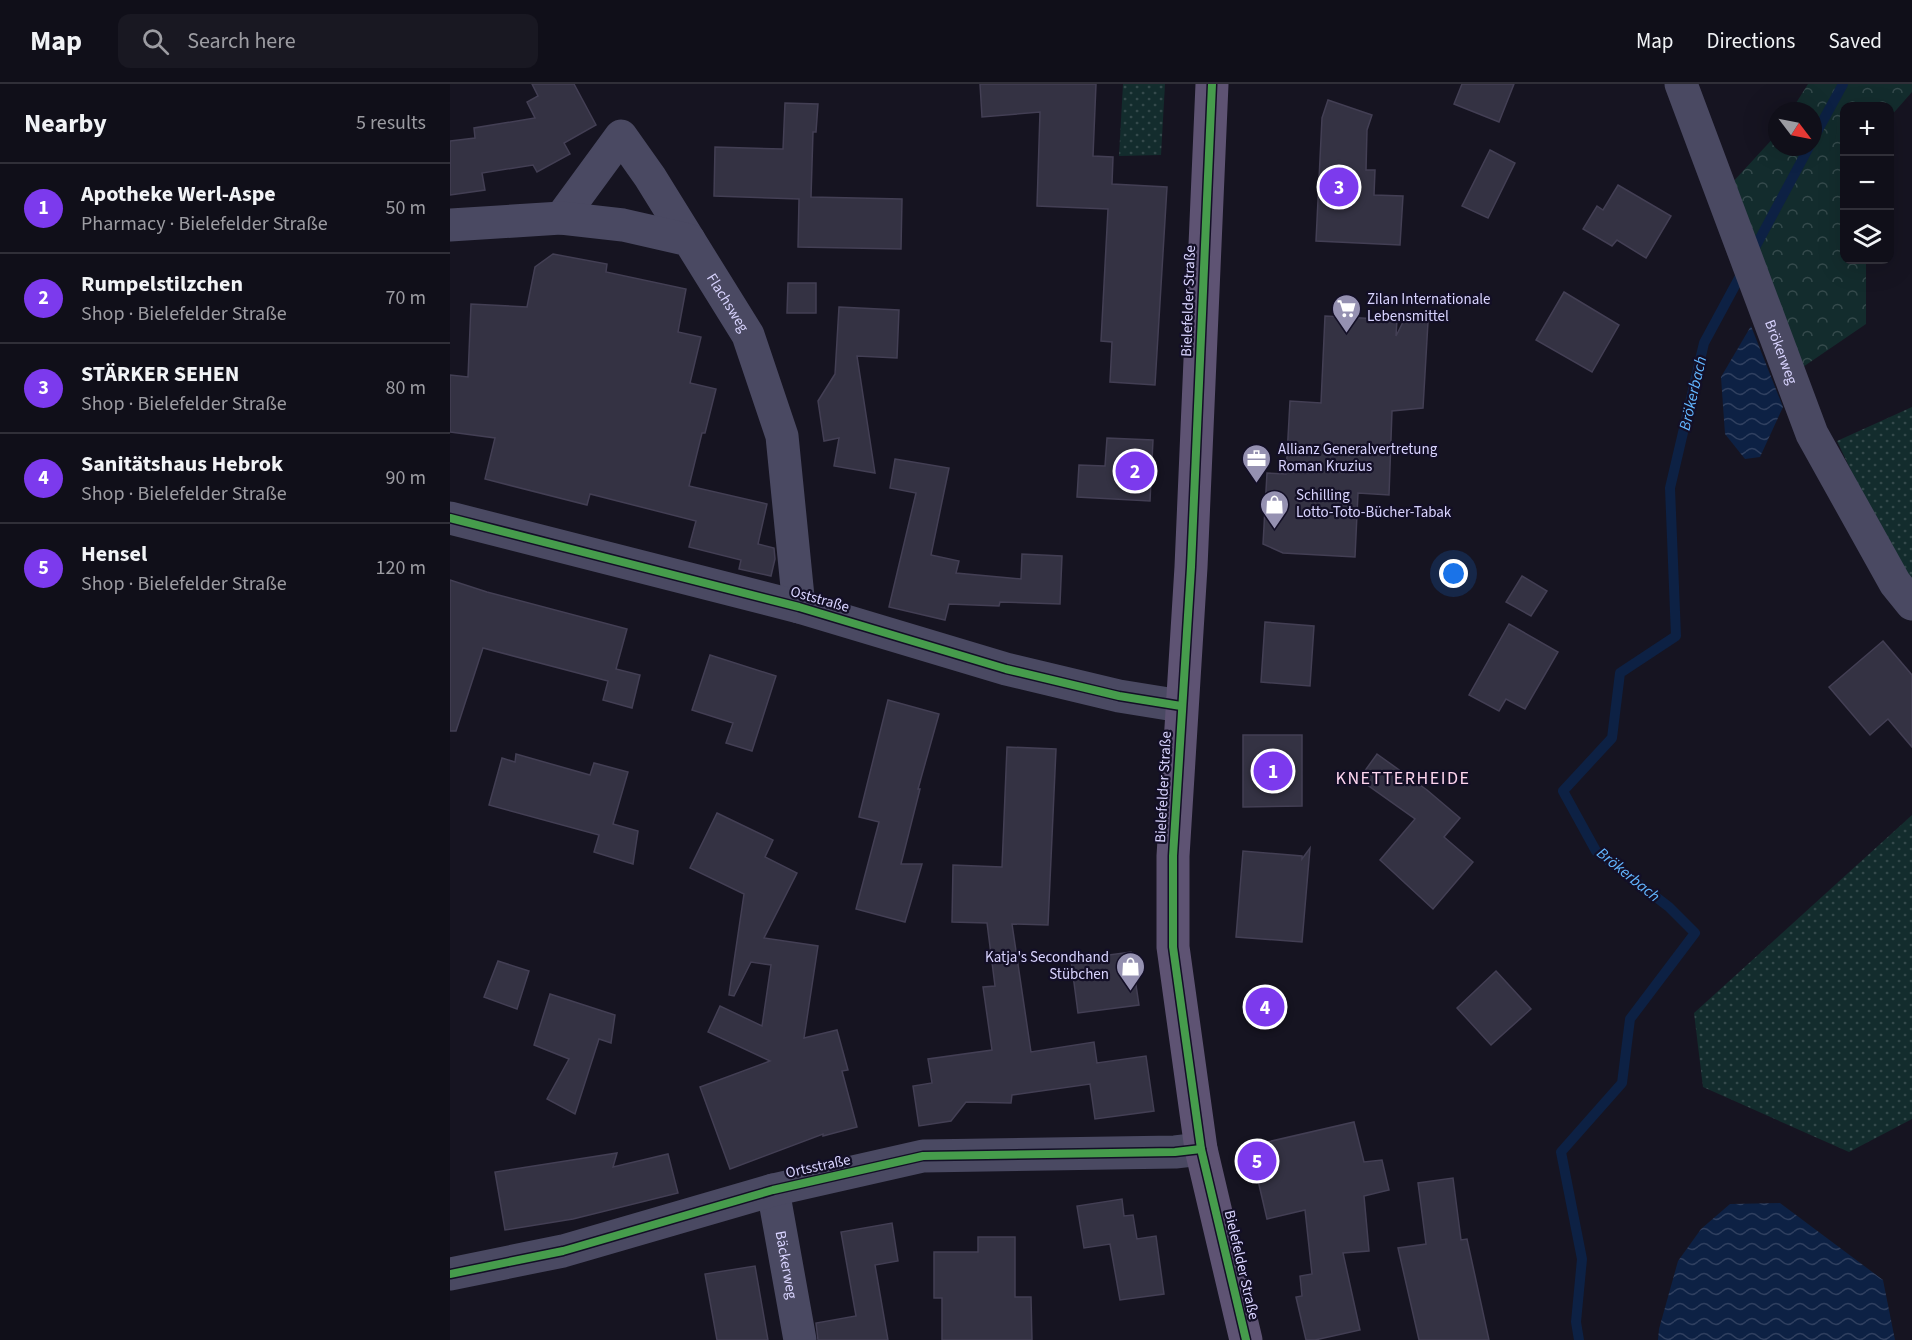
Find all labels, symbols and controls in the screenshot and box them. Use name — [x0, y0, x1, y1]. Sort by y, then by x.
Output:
search box — [118, 14, 538, 68]
text: Map — [30, 21, 82, 61]
icon: search — [139, 25, 172, 58]
text: Search here — [187, 25, 296, 57]
text: Map — [1636, 26, 1674, 56]
text: Directions — [1707, 26, 1795, 56]
text: Saved — [1828, 26, 1882, 56]
north arrow — [1768, 102, 1822, 156]
map controls — [1840, 102, 1894, 264]
button: + — [1840, 102, 1894, 156]
text: Nearby — [24, 105, 107, 142]
text: 5 results — [356, 109, 426, 137]
button: − — [1840, 156, 1894, 210]
pin: 3 — [1320, 164, 1358, 210]
text: Apotheke Werl-Aspe — [81, 178, 276, 210]
text: 1 — [38, 194, 49, 222]
text: 50 m — [386, 194, 426, 222]
text: Pharmacy · Bielefelder Straße — [81, 210, 328, 238]
button: layers — [1840, 210, 1894, 264]
street label: Bielefelder Straße — [1176, 245, 1201, 357]
text: Rumpelstilzchen — [81, 268, 243, 300]
street label: Flachsweg — [701, 269, 754, 337]
text: 2 — [38, 284, 49, 312]
text: 70 m — [386, 284, 426, 312]
place label: Zilan Internationale Lebensmittel — [1367, 289, 1491, 327]
supermarket icon: Zilan Internationale Lebensmittel — [1330, 292, 1362, 334]
text: Shop · Bielefelder Straße — [81, 300, 287, 328]
street label: Brökerweg — [1759, 317, 1803, 388]
water label: Brökerbach — [1674, 354, 1712, 433]
text: STÄRKER SEHEN — [81, 358, 240, 390]
text: 3 — [38, 374, 49, 402]
text: 80 m — [386, 374, 426, 402]
text: Shop · Bielefelder Straße — [81, 390, 287, 418]
place label: Allianz Generalvertretung Roman Kruzius — [1278, 439, 1438, 477]
office icon: Allianz Generalvertretung Roman Kruzius — [1241, 442, 1273, 484]
text: Sanitätshaus Hebrok — [81, 448, 283, 480]
pin: 2 — [1116, 448, 1154, 494]
text: 4 — [38, 464, 49, 492]
text: 90 m — [386, 464, 426, 492]
text: Shop · Bielefelder Straße — [81, 480, 287, 508]
place label: Schilling Lotto-Toto-Bücher-Tabak — [1296, 485, 1452, 523]
shop icon: Schilling Lotto-Toto-Bücher-Tabak — [1259, 488, 1291, 530]
text: Hensel — [81, 538, 147, 570]
text: 5 — [38, 554, 49, 582]
text: 120 m — [376, 554, 426, 582]
your location — [1439, 559, 1468, 588]
text: Shop · Bielefelder Straße — [81, 570, 287, 598]
street label: Oststraße — [788, 581, 852, 618]
street label: Bielefelder Straße — [1150, 731, 1177, 843]
pin: 1 — [1254, 748, 1292, 794]
district label: KNETTERHEIDE — [1335, 766, 1471, 791]
water label: Brökerbach — [1592, 842, 1665, 907]
place label: Katja's Secondhand Stübchen — [985, 947, 1109, 985]
shop icon: Katja's Secondhand Stübchen — [1114, 950, 1146, 992]
pin: 4 — [1246, 984, 1284, 1030]
pin: 5 — [1238, 1138, 1276, 1184]
street label: Ortsstraße — [784, 1149, 853, 1184]
street label: Bielefelder Straße — [1219, 1208, 1264, 1322]
street label: Bäckerweg — [770, 1229, 802, 1301]

